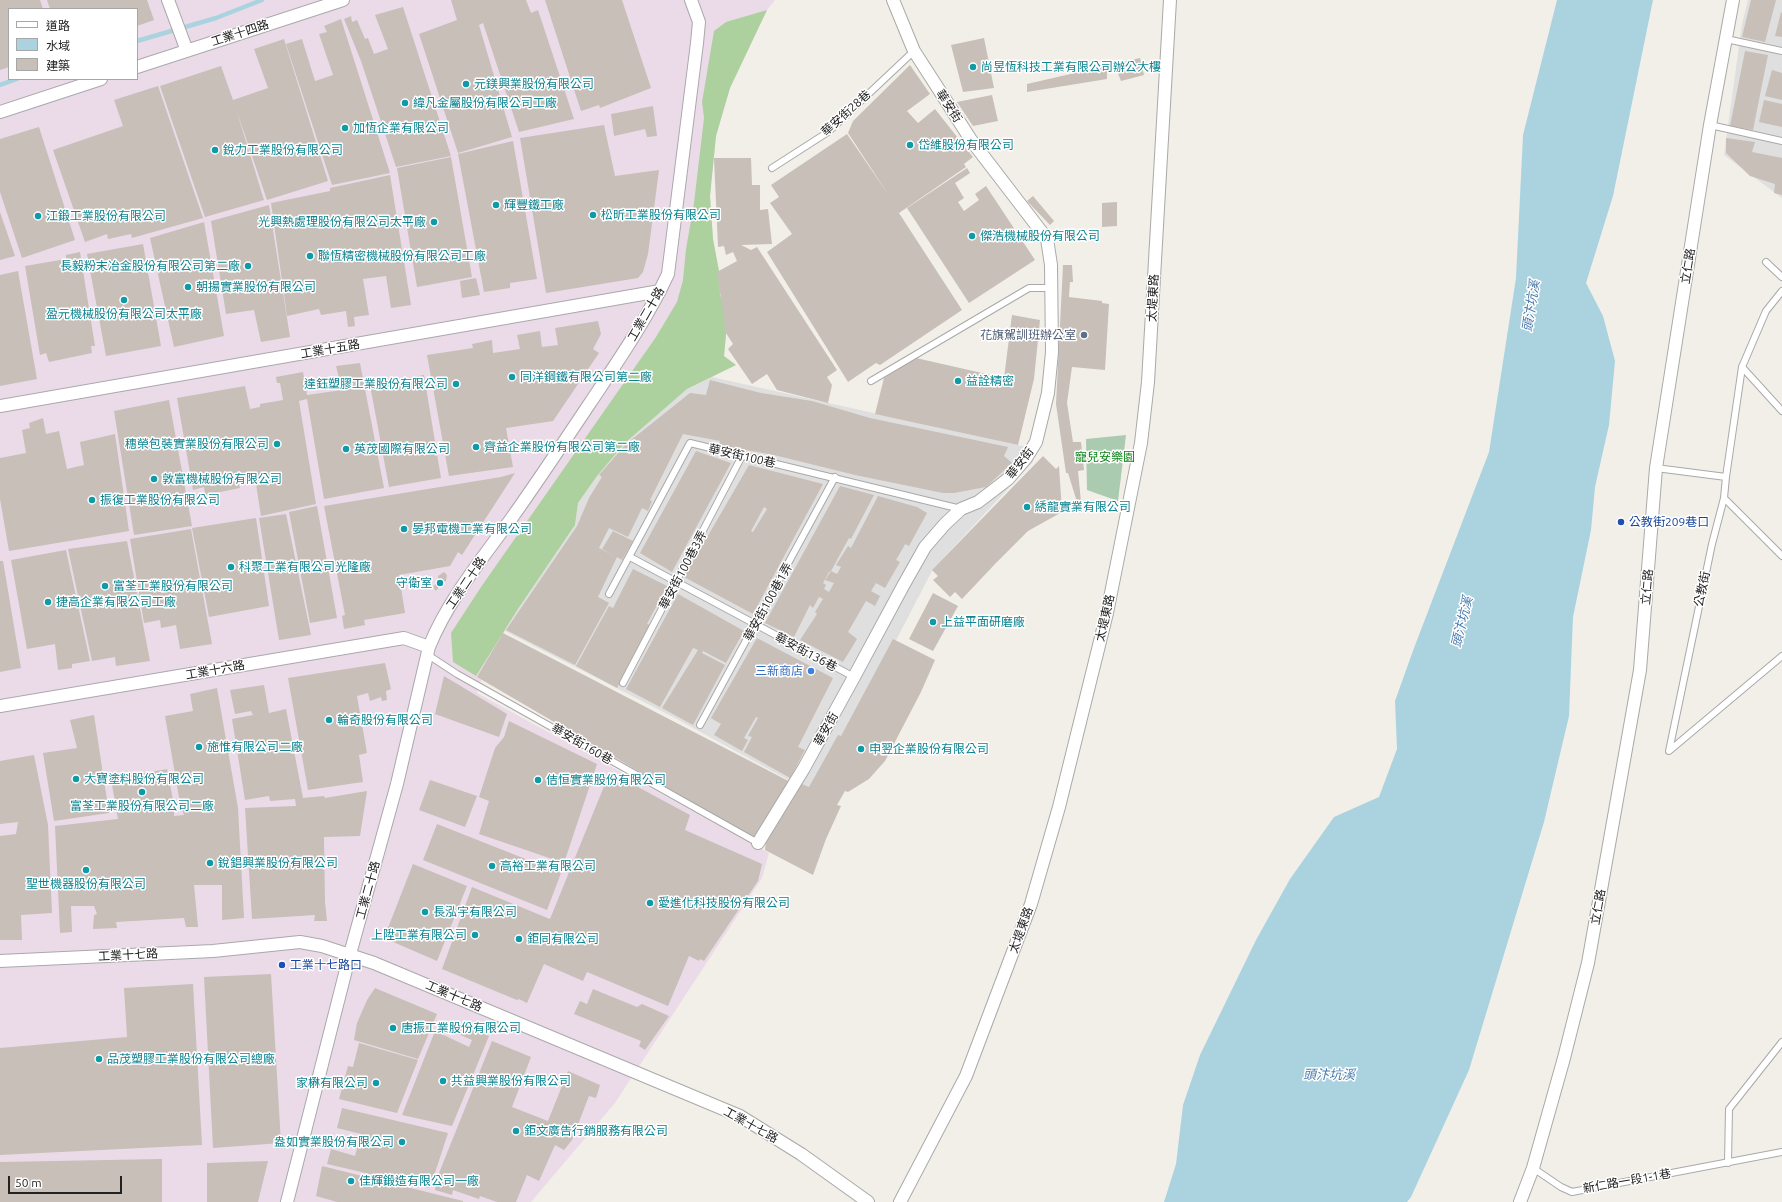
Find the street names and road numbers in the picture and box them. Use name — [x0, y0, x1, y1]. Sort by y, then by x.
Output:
street label: 工業十四路 — [209, 17, 271, 49]
street label: 華安街28巷 — [818, 87, 874, 139]
street label: 華安街 — [933, 87, 965, 125]
street label: 立仁路 — [1678, 247, 1698, 285]
street label: 太堤東路 — [1145, 274, 1161, 322]
street label: 工業二十路 — [625, 284, 667, 344]
street label: 工業十五路 — [299, 337, 361, 361]
street label: 華安街100巷 — [707, 441, 777, 471]
street label: 華安街 — [1003, 444, 1037, 482]
street label: 華安街100巷3弄 — [656, 528, 710, 612]
street label: 工業二十路 — [443, 554, 489, 612]
street label: 華安街100巷1弄 — [741, 560, 795, 644]
street label: 立仁路 — [1638, 568, 1656, 606]
street label: 公教街 — [1691, 570, 1713, 608]
street label: 太堤東路 — [1093, 593, 1117, 643]
street label: 華安街136巷 — [772, 630, 840, 674]
street label: 工業十六路 — [184, 658, 246, 682]
street label: 華安街 — [811, 710, 841, 748]
street label: 華安街160巷 — [549, 721, 615, 767]
street label: 工業二十路 — [353, 859, 383, 921]
street label: 立仁路 — [1588, 888, 1608, 926]
street label: 太堤東路 — [1006, 905, 1036, 955]
street label: 工業十七路 — [98, 946, 158, 964]
street label: 工業十七路 — [424, 978, 484, 1014]
street label: 工業十七路 — [721, 1104, 781, 1146]
street label: 新仁路一段1-1巷 — [1582, 1166, 1672, 1196]

